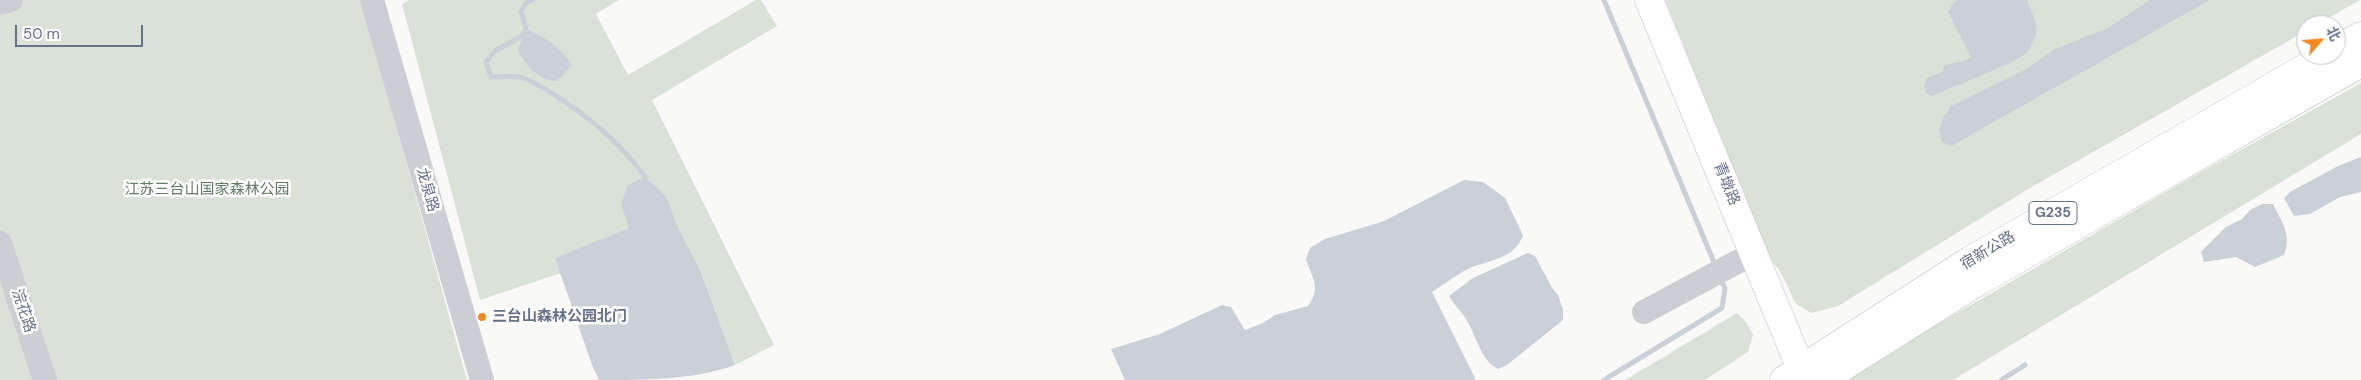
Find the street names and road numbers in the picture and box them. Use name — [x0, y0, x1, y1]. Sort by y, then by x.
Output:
street label: 青墩路 — [1709, 160, 1743, 208]
street label: 龙泉路 — [412, 166, 442, 214]
road number: G235 — [2029, 202, 2077, 224]
street label: 宿新公路 — [1958, 228, 2018, 274]
street label: 浣花路 — [7, 287, 39, 335]

